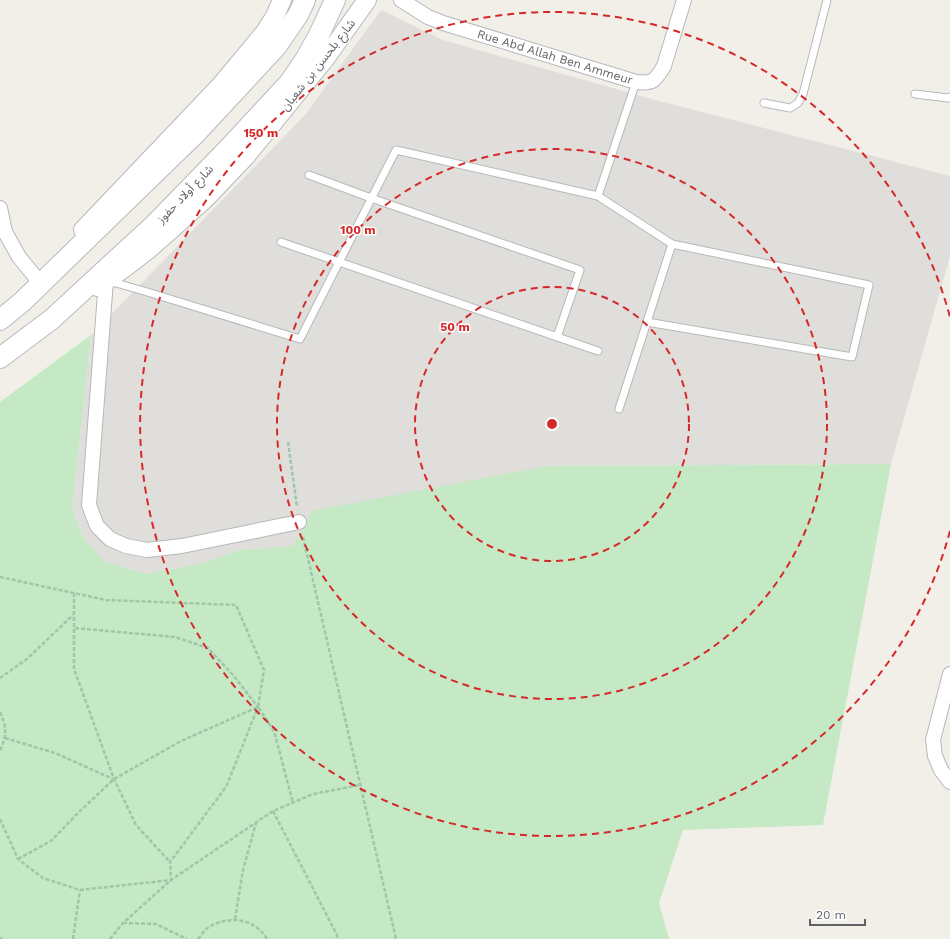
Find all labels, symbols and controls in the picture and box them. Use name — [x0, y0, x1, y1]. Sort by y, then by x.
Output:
street label: شارع بلحسن بن شعبان — [278, 16, 360, 115]
street label: Rue Abd Allah Ben Ammeur — [476, 27, 634, 87]
text: 150 m — [244, 126, 278, 140]
street label: شارع أولاد حفوز — [153, 162, 218, 228]
text: 100 m — [340, 223, 376, 237]
text: 50 m — [440, 320, 470, 334]
centre of rings — [545, 417, 559, 431]
scale bar — [810, 901, 865, 927]
text: 20 m — [816, 908, 846, 922]

